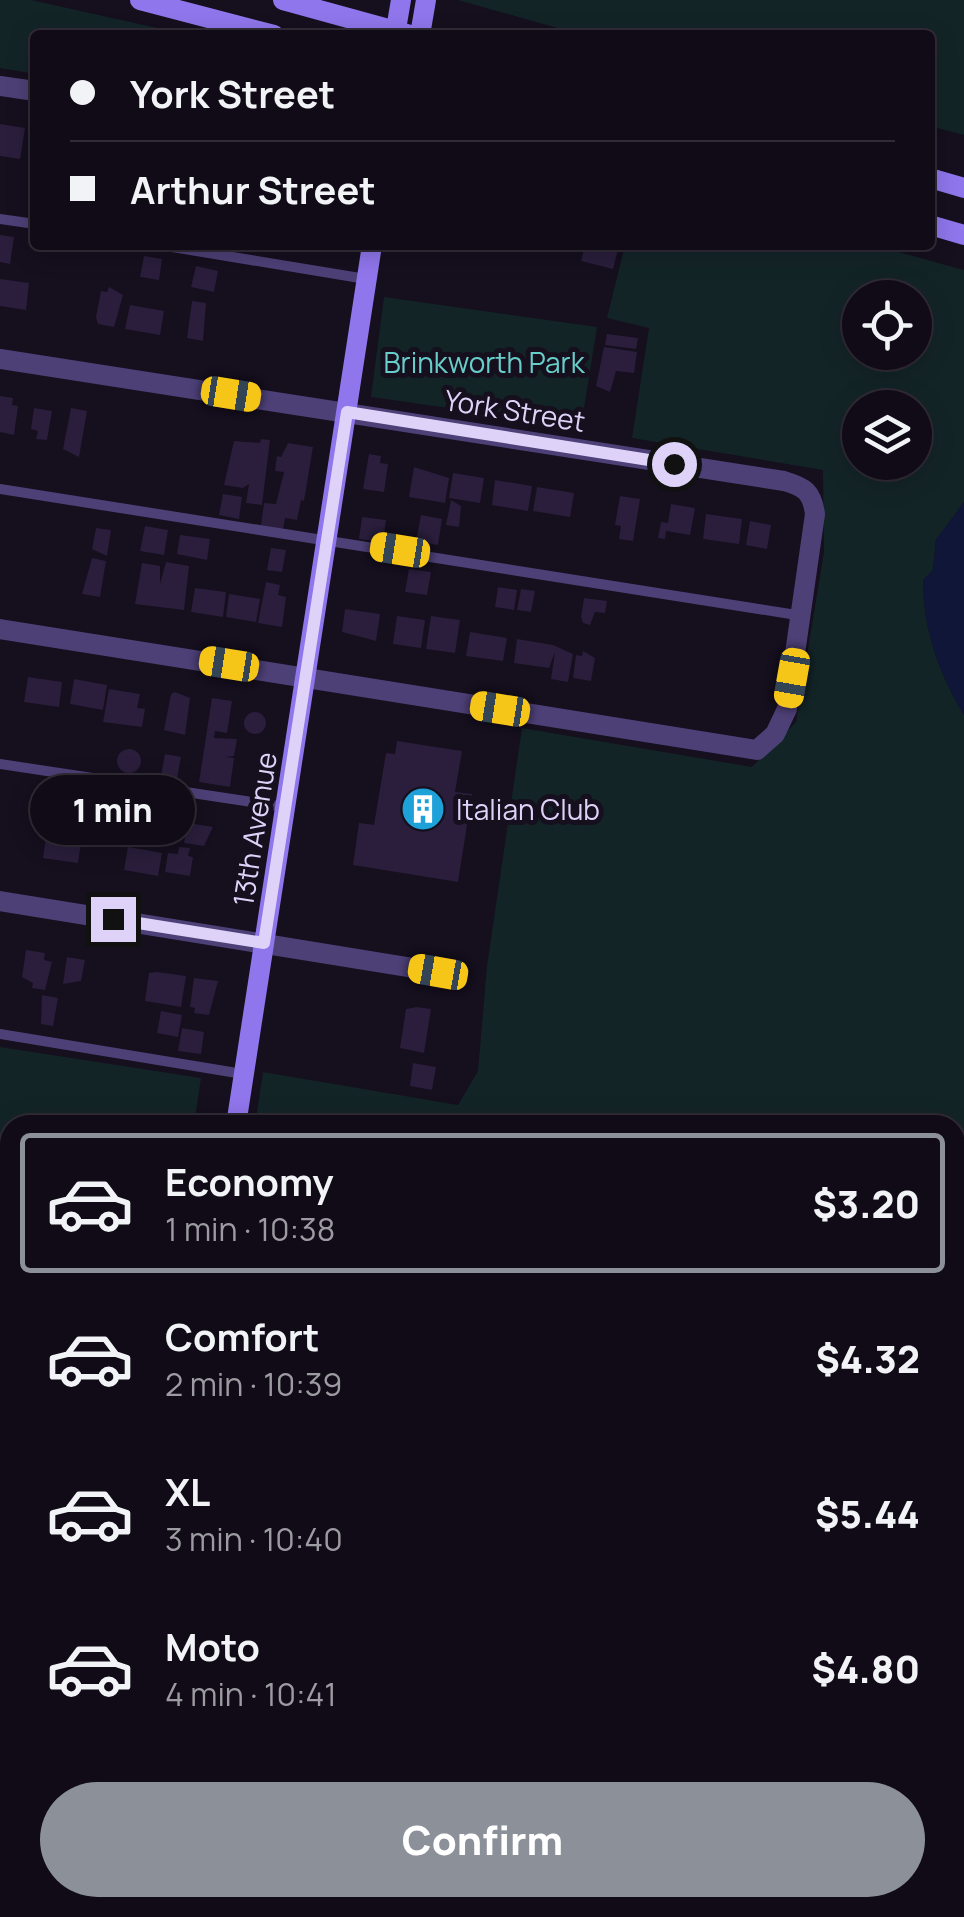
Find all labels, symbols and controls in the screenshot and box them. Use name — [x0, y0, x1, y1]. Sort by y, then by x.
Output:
text: York Street — [130, 67, 335, 119]
text: Arthur Street — [130, 163, 376, 215]
map controls — [842, 280, 932, 480]
button: locate — [842, 280, 932, 370]
park label: Brinkworth Park — [383, 343, 586, 381]
car — [199, 374, 263, 414]
street label: York Street — [442, 380, 588, 440]
button: layers — [842, 390, 932, 480]
route start — [652, 442, 697, 487]
car — [368, 530, 432, 570]
car — [197, 644, 261, 684]
car — [772, 646, 812, 710]
car — [468, 689, 532, 729]
street label: 13th Avenue — [223, 749, 285, 909]
callout: 1 min — [31, 774, 196, 844]
building icon: Italian Club — [400, 786, 446, 832]
text: 1 min — [72, 788, 153, 832]
place label: Italian Club — [456, 790, 600, 828]
route end — [91, 897, 136, 942]
car — [406, 952, 470, 992]
text: Economy — [165, 1155, 334, 1207]
icon: car — [45, 1158, 135, 1248]
text: $3.20 — [812, 1177, 920, 1229]
text: 1 min · 10:38 — [165, 1207, 335, 1251]
text: Comfort — [165, 1310, 319, 1362]
icon: car — [45, 1313, 135, 1403]
text: $4.32 — [815, 1332, 920, 1384]
text: 2 min · 10:39 — [165, 1362, 342, 1406]
text: XL — [165, 1465, 210, 1517]
icon: car — [45, 1468, 135, 1558]
text: $5.44 — [815, 1487, 920, 1539]
text: 3 min · 10:40 — [165, 1517, 343, 1561]
text: Moto — [165, 1620, 260, 1672]
icon: car — [45, 1623, 135, 1713]
text: $4.80 — [812, 1642, 920, 1694]
text: 4 min · 10:41 — [165, 1672, 337, 1716]
button: Confirm — [40, 1782, 925, 1897]

